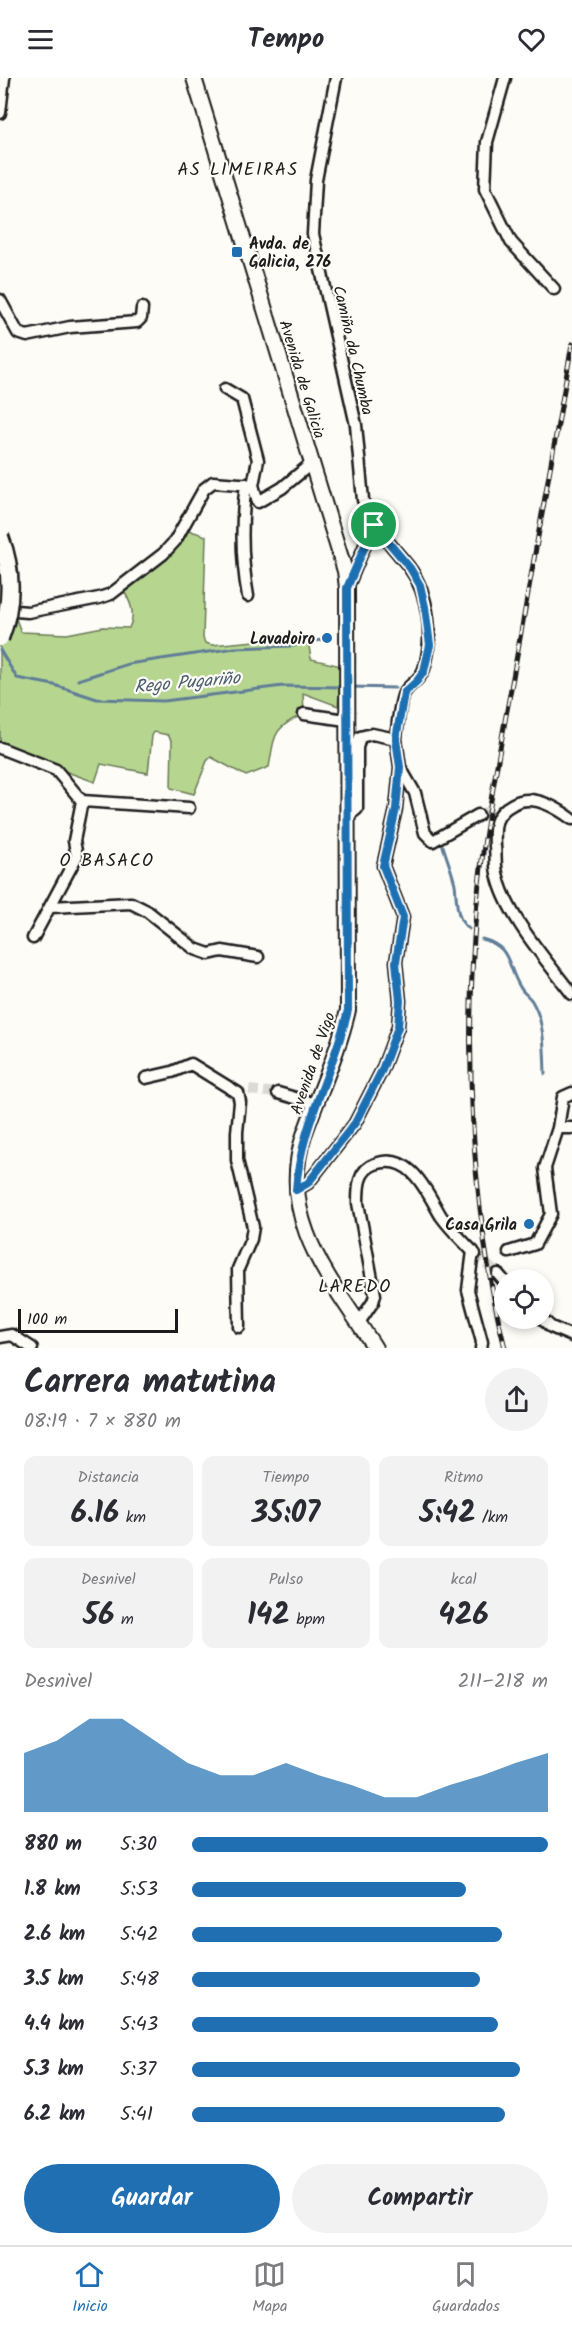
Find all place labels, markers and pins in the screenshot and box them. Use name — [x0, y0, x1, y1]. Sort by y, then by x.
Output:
place label: Avda. de Galicia, 276 — [249, 232, 332, 275]
marker: Avda. de Galicia, 276 — [230, 245, 244, 259]
pin — [348, 499, 399, 550]
place label: Lavadoiro — [250, 627, 315, 652]
marker: Lavadoiro — [320, 631, 334, 645]
place label: Casa Grila — [445, 1213, 517, 1238]
marker: Casa Grila — [522, 1217, 536, 1231]

